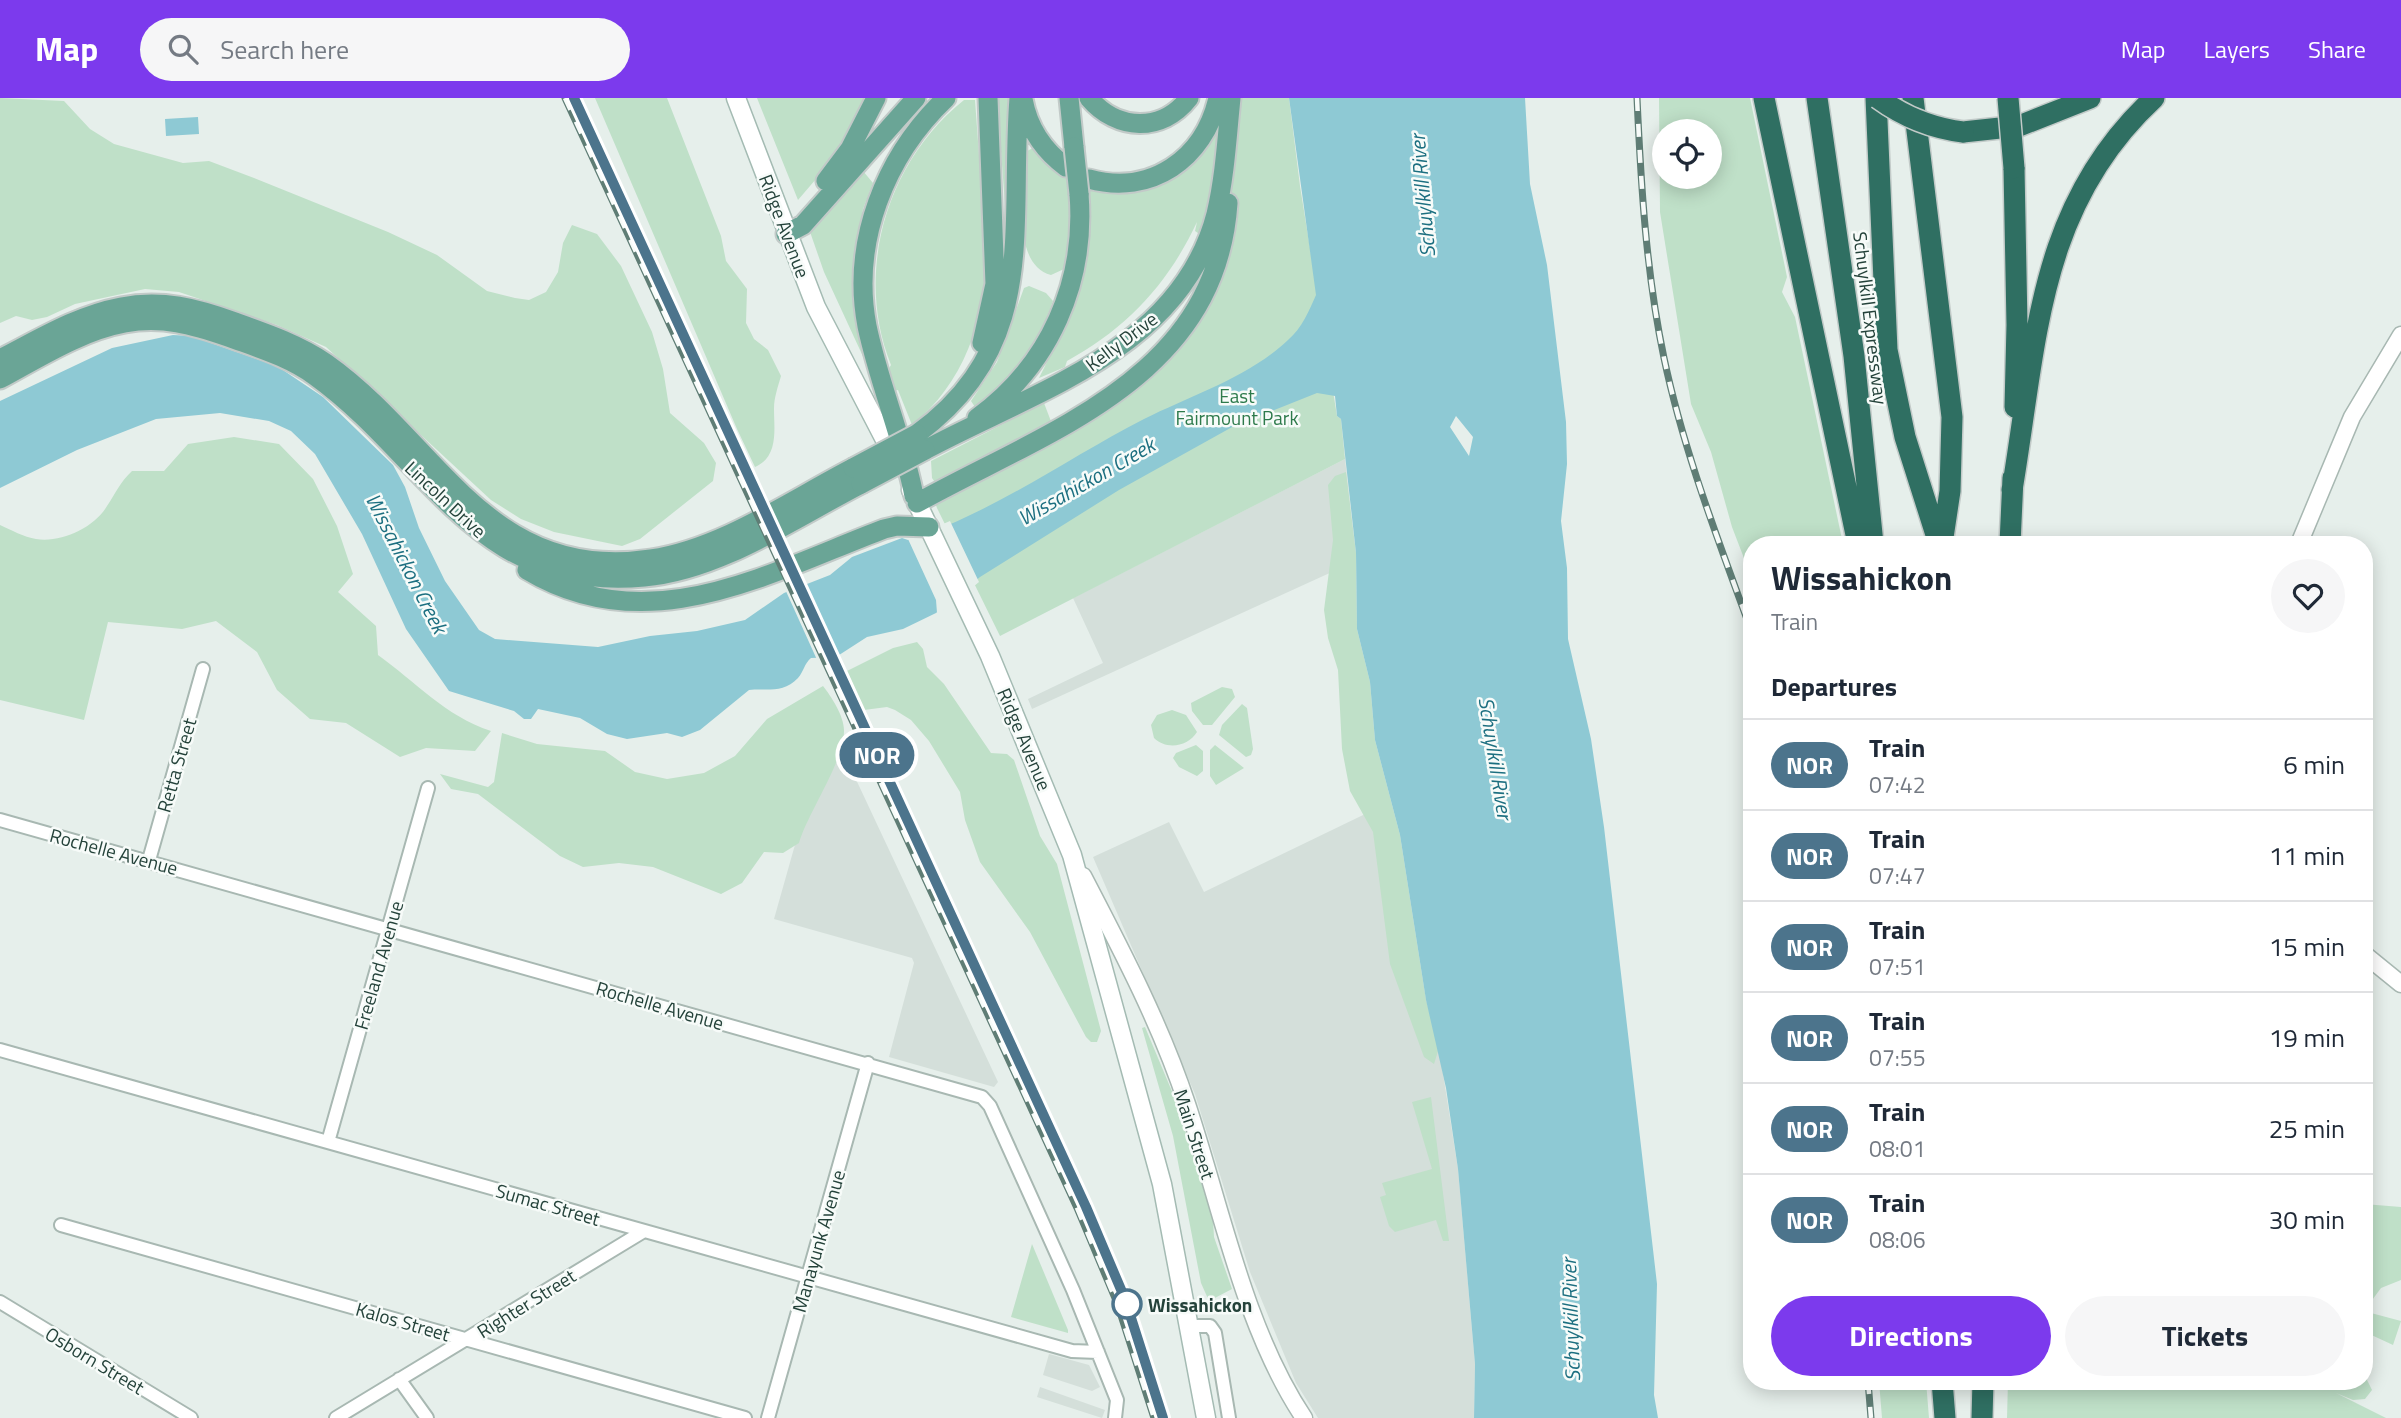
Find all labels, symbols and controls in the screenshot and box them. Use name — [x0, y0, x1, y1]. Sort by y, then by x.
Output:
search box — [140, 18, 630, 81]
text: Map — [35, 24, 98, 74]
icon: search — [164, 30, 202, 68]
text: Search here — [220, 30, 349, 69]
text: Map — [2121, 31, 2166, 67]
text: Layers — [2204, 31, 2270, 67]
text: Share — [2308, 31, 2366, 67]
map controls — [1652, 119, 1722, 189]
button: locate — [1652, 119, 1722, 189]
water label: Schuylkill River — [1400, 131, 1443, 259]
street label: Ridge Avenue — [752, 170, 818, 282]
street label: Schuylkill Expressway — [1846, 230, 1896, 406]
street label: Kelly Drive — [1079, 304, 1163, 378]
park label: East Fairmount Park — [1176, 381, 1299, 432]
water label: Wissahickon Creek — [1011, 427, 1163, 533]
street label: Lincoln Drive — [399, 454, 493, 544]
water label: Wissahickon Creek — [358, 487, 457, 641]
text: Wissahickon — [1771, 553, 1952, 603]
button: heart — [2271, 559, 2345, 633]
text: Train — [1771, 604, 1818, 639]
text: Departures — [1771, 667, 1897, 706]
street label: Ridge Avenue — [990, 683, 1060, 795]
water label: Schuylkill River — [1471, 695, 1522, 824]
street label: Retta Street — [149, 714, 203, 816]
text: Train — [1869, 728, 1925, 767]
line badge: NOR — [837, 732, 917, 778]
text: NOR — [853, 737, 901, 773]
text: 6 min — [2283, 745, 2345, 784]
text: NOR — [1786, 747, 1833, 783]
text: 07:42 — [1869, 767, 1926, 802]
text: Train — [1869, 819, 1925, 858]
street label: Rochelle Avenue — [47, 820, 181, 882]
text: 11 min — [2269, 836, 2345, 875]
text: NOR — [1786, 838, 1833, 874]
text: 07:47 — [1869, 858, 1926, 893]
street label: Freeland Avenue — [346, 897, 410, 1033]
text: Train — [1869, 910, 1925, 949]
text: 15 min — [2269, 927, 2345, 966]
text: NOR — [1786, 929, 1833, 965]
text: 07:51 — [1869, 949, 1926, 984]
street label: Rochelle Avenue — [593, 973, 727, 1037]
text: Train — [1869, 1001, 1925, 1040]
text: 19 min — [2269, 1018, 2345, 1057]
text: NOR — [1786, 1020, 1833, 1056]
text: 07:55 — [1869, 1040, 1926, 1075]
street label: Main Street — [1167, 1085, 1223, 1183]
text: Train — [1869, 1092, 1925, 1131]
text: 25 min — [2269, 1109, 2345, 1148]
text: NOR — [1786, 1111, 1833, 1147]
text: 08:01 — [1869, 1131, 1926, 1166]
street label: Manayunk Avenue — [784, 1166, 852, 1316]
street label: Sumac Street — [492, 1175, 604, 1233]
text: Train — [1869, 1183, 1925, 1222]
text: 30 min — [2269, 1200, 2345, 1239]
text: NOR — [1786, 1202, 1833, 1238]
text: 08:06 — [1869, 1222, 1926, 1257]
water label: Schuylkill River — [1552, 1256, 1588, 1382]
street label: Righter Street — [471, 1261, 581, 1345]
marker: Wissahickon — [1112, 1289, 1142, 1319]
place label: Wissahickon — [1148, 1290, 1252, 1319]
street label: Kalos Street — [353, 1294, 454, 1348]
button: Directions — [1771, 1296, 2051, 1376]
button: Tickets — [2065, 1296, 2345, 1376]
street label: Osborn Street — [40, 1319, 150, 1401]

